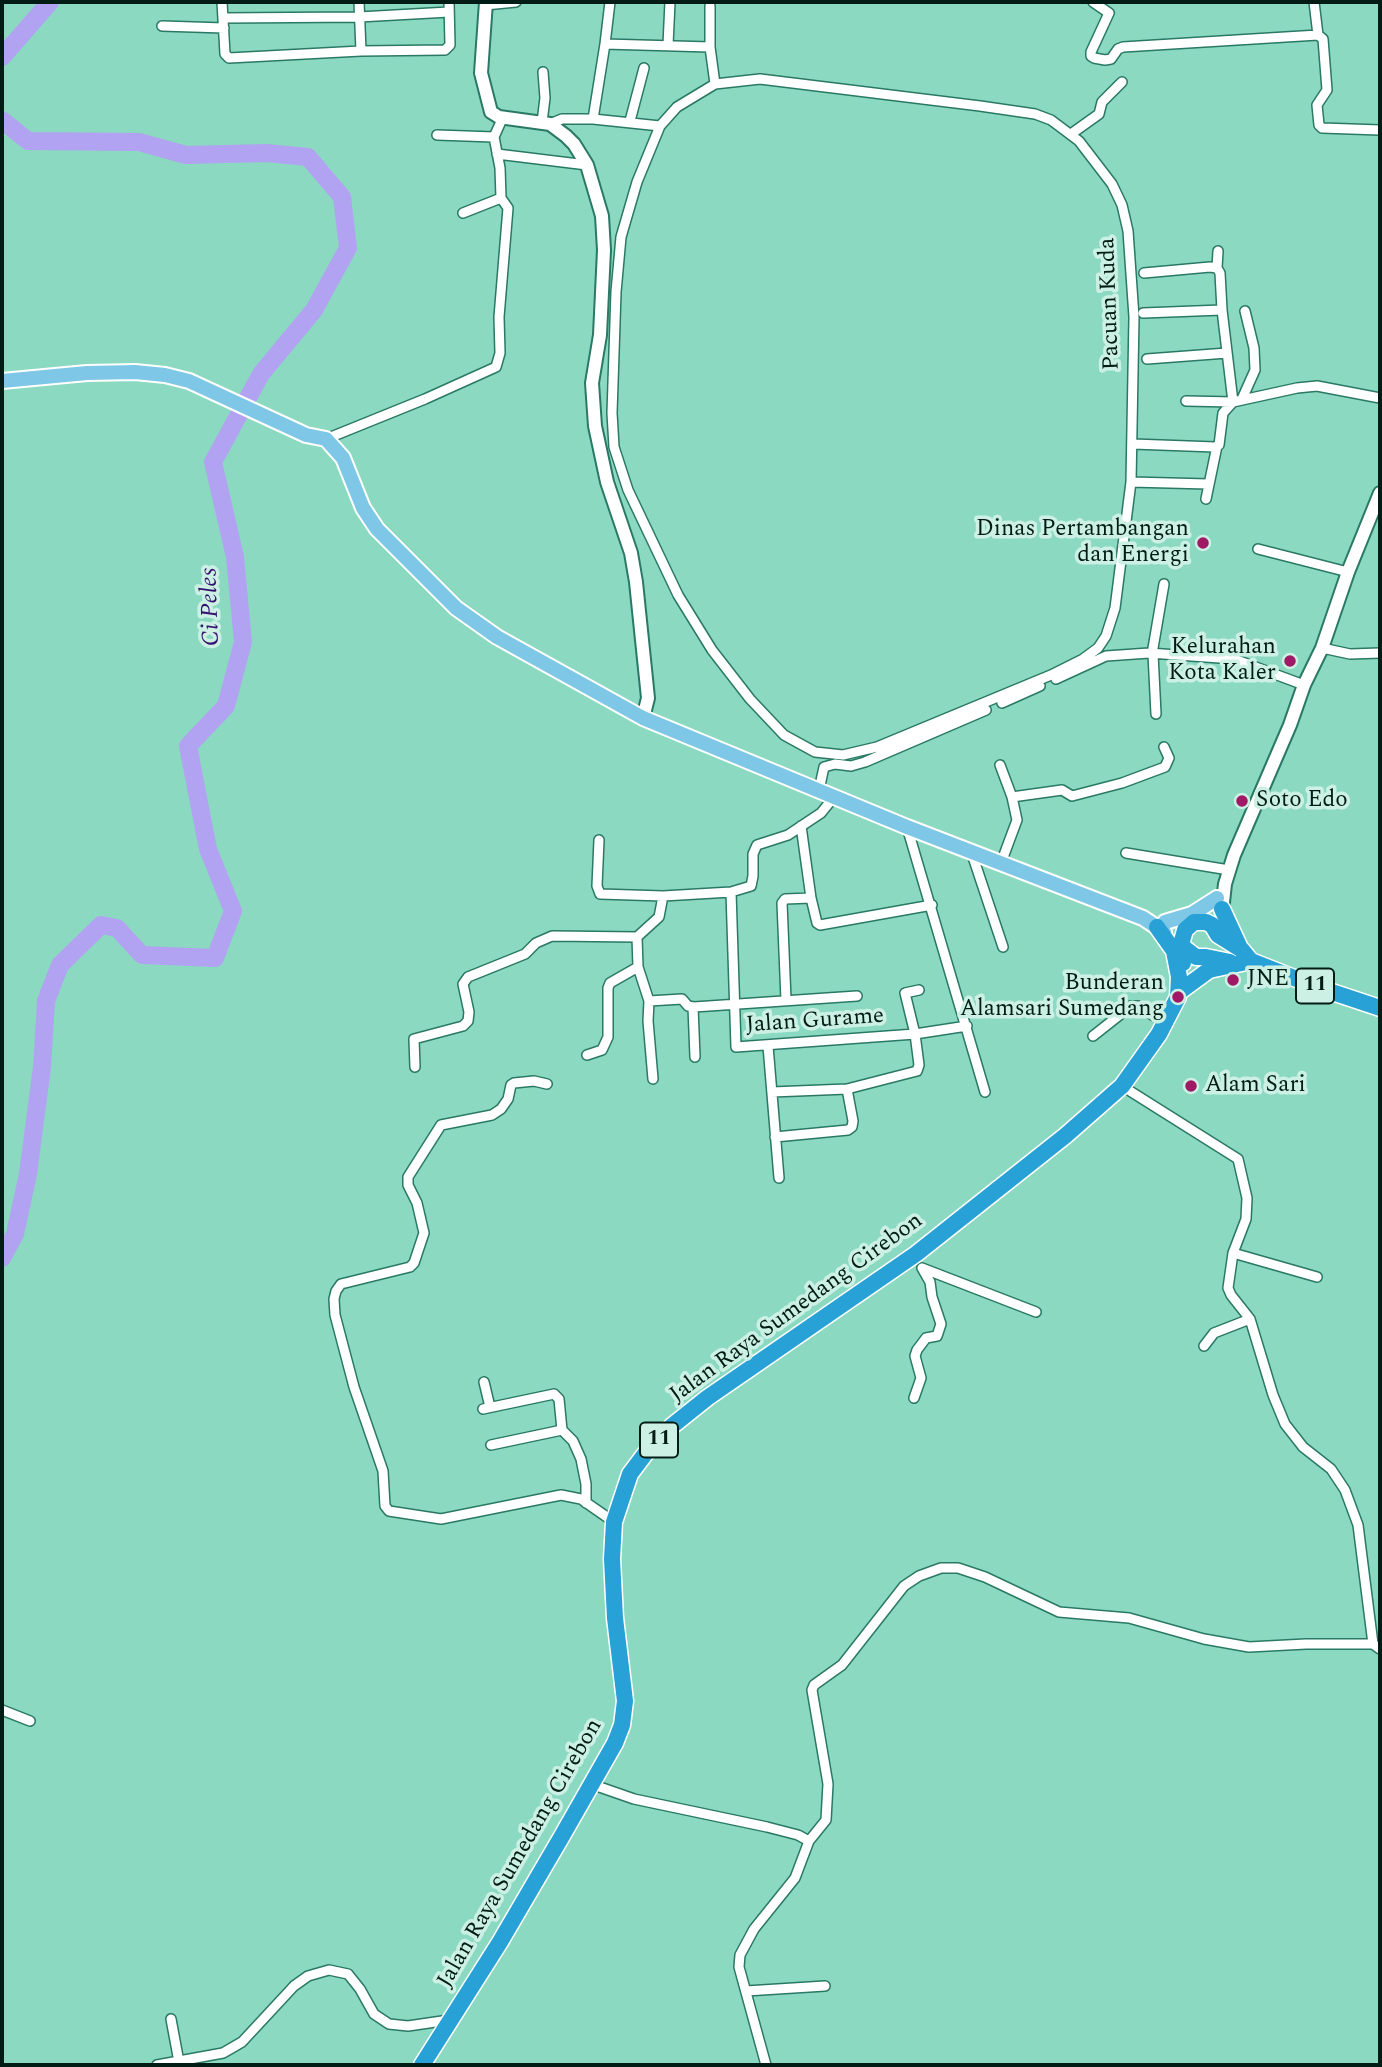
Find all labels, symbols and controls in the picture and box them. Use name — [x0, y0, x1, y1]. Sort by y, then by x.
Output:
street label: Pacuan Kuda — [1095, 237, 1127, 371]
place label: Dinas Pertambangan dan Energi — [976, 516, 1189, 570]
marker: Dinas Pertambangan dan Energi — [1195, 535, 1211, 551]
water label: Ci Peles — [196, 567, 228, 647]
place label: Kelurahan Kota Kaler — [1168, 634, 1276, 688]
marker: Kelurahan Kota Kaler — [1282, 653, 1298, 669]
place label: Soto Edo — [1256, 787, 1348, 815]
marker: Soto Edo — [1234, 793, 1250, 809]
place label: JNE — [1247, 966, 1289, 994]
road number: 11 — [1296, 968, 1334, 1004]
place label: Bunderan Alamsari Sumedang — [960, 970, 1164, 1024]
marker: JNE — [1225, 972, 1241, 988]
marker: Bunderan Alamsari Sumedang — [1170, 989, 1186, 1005]
street label: Jalan Gurame — [745, 1003, 885, 1041]
place label: Alam Sari — [1205, 1072, 1306, 1100]
marker: Alam Sari — [1183, 1078, 1199, 1094]
street label: Jalan Raya Sumedang Cirebon — [665, 1208, 929, 1410]
road number: 11 — [640, 1422, 678, 1458]
street label: Jalan Raya Sumedang Cirebon — [433, 1715, 609, 1993]

